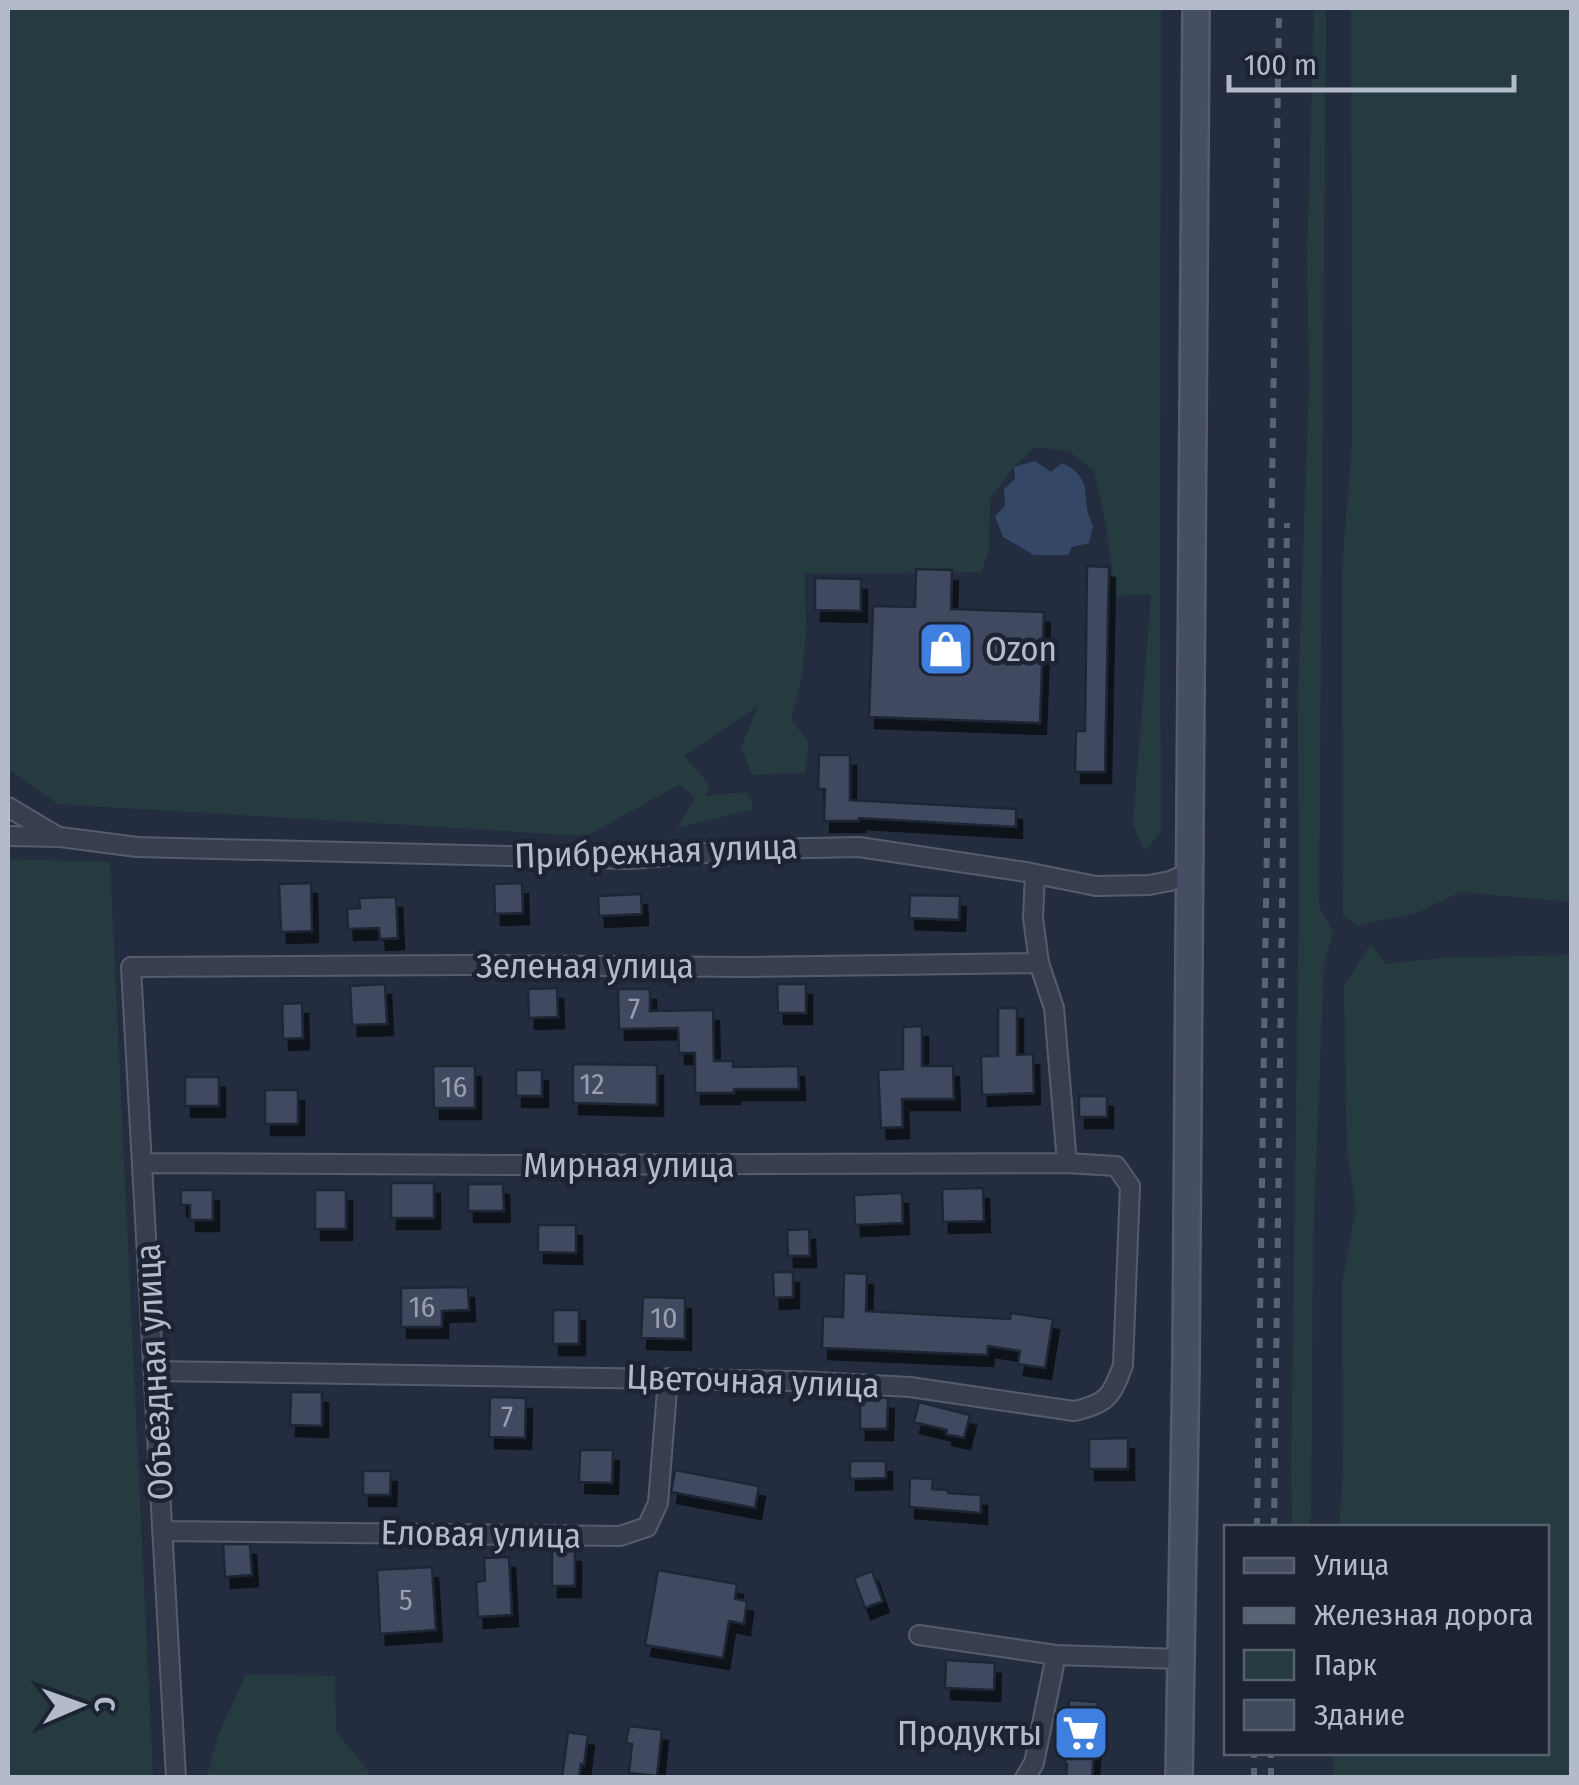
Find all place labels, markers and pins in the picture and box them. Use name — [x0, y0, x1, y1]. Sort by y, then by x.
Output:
shop icon: Ozon — [916, 619, 976, 679]
place label: Ozon — [985, 628, 1057, 670]
supermarket icon: Продукты — [1051, 1703, 1111, 1763]
place label: Продукты — [897, 1712, 1042, 1754]

